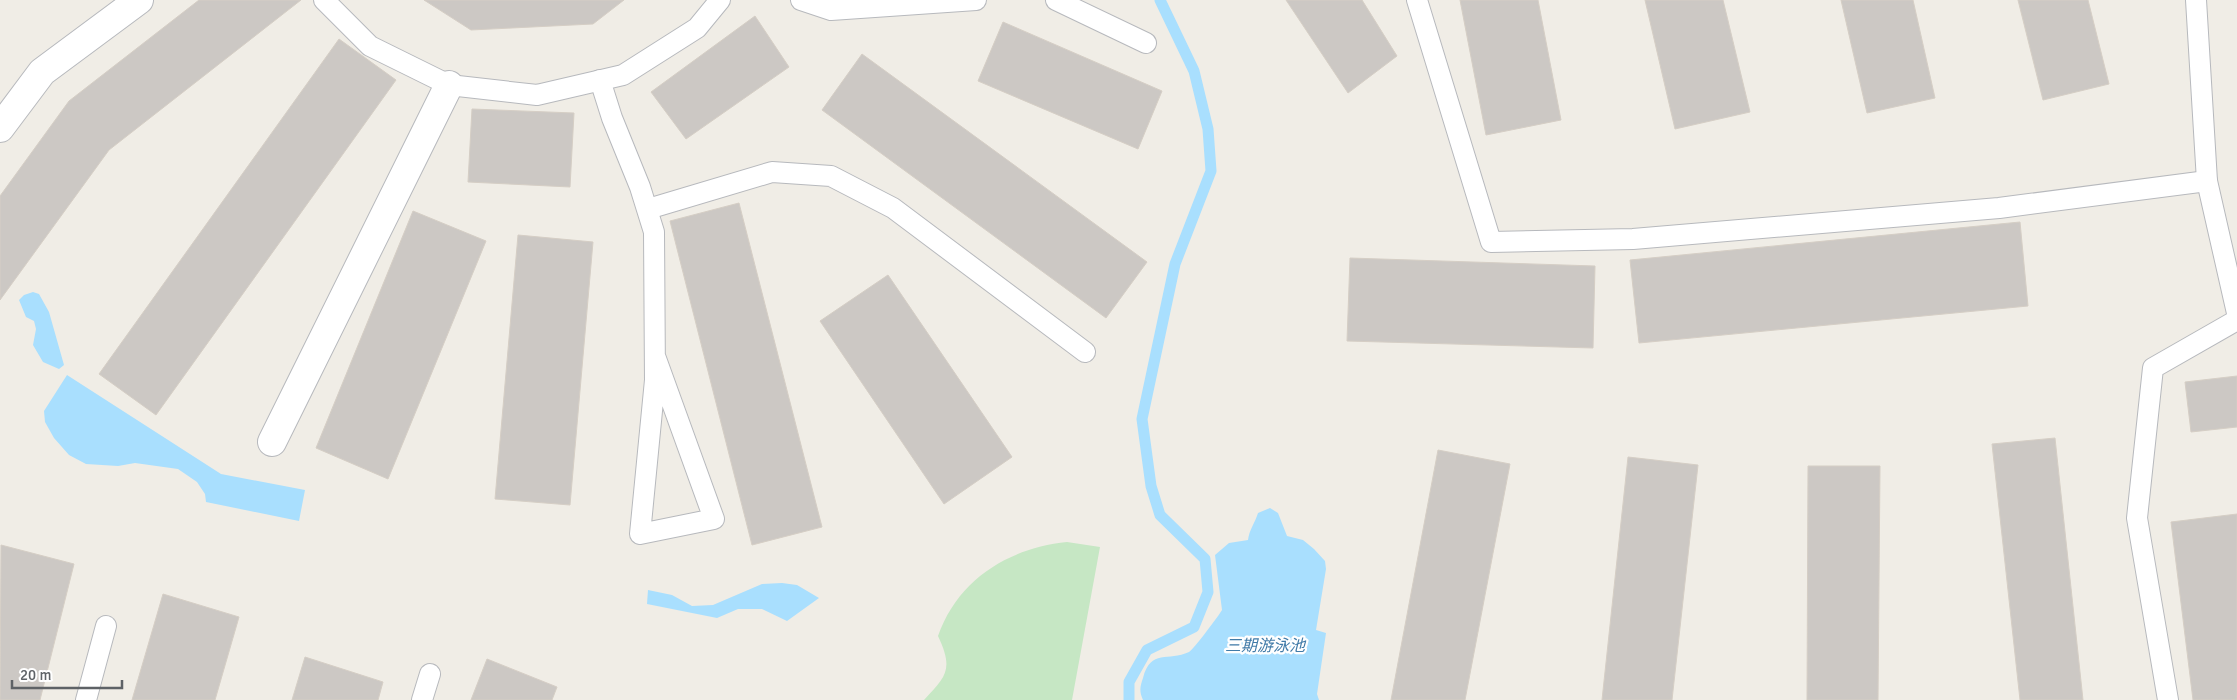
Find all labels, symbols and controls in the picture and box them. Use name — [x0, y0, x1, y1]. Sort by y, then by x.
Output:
water label: 三期游泳池 — [1225, 636, 1307, 656]
scale bar — [12, 658, 122, 690]
text: 20 m — [20, 666, 51, 684]

